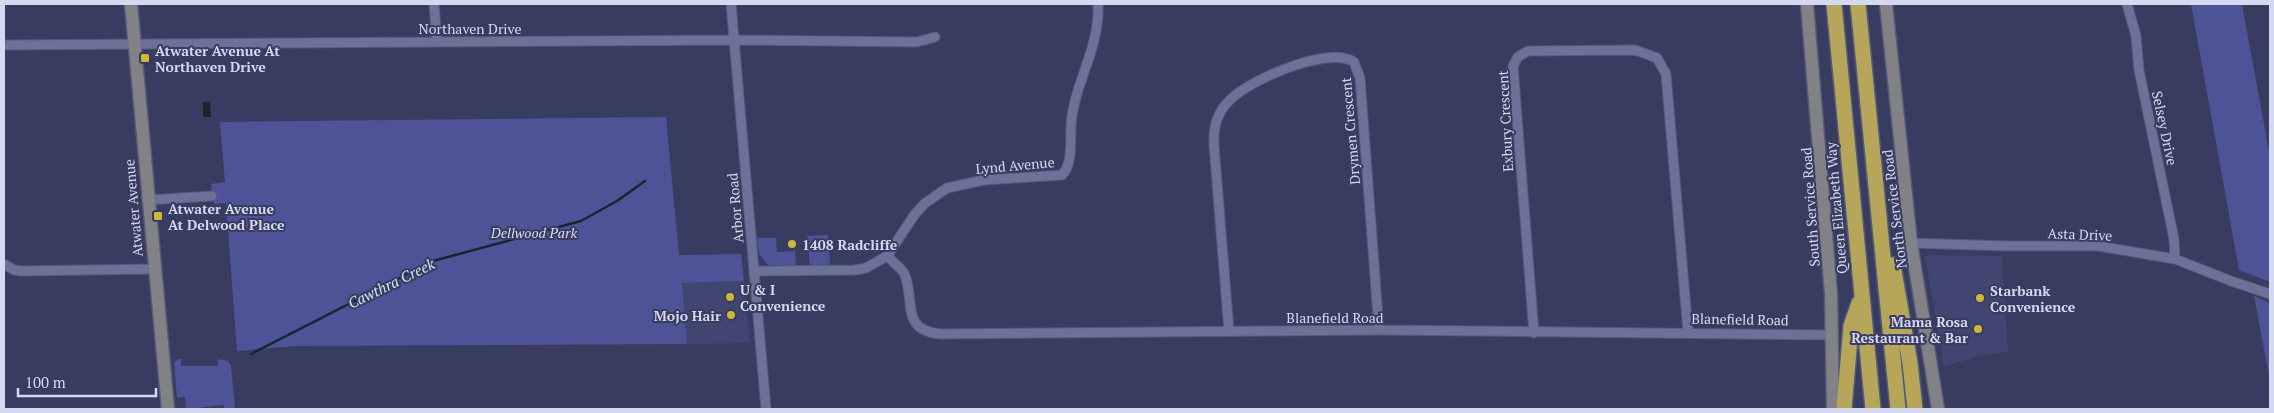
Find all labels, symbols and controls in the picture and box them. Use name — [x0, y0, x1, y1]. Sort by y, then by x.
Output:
street label: Northaven Drive — [419, 19, 521, 38]
place label: Atwater Avenue At Northaven Drive — [155, 41, 280, 76]
marker: Atwater Avenue At Northaven Drive — [139, 52, 151, 64]
street label: Exbury Crescent — [1493, 69, 1517, 172]
street label: Drymen Crescent — [1336, 76, 1364, 186]
street label: Selsey Drive — [2148, 89, 2182, 167]
street label: Queen Elizabeth Way — [1821, 140, 1851, 275]
street label: South Service Road — [1796, 147, 1824, 267]
street label: North Service Road — [1877, 148, 1911, 270]
street label: Lynd Avenue — [975, 152, 1055, 178]
street label: Atwater Avenue — [119, 158, 147, 258]
street label: Arbor Road — [722, 172, 748, 244]
place label: Atwater Avenue At Delwood Place — [168, 199, 285, 234]
marker: Atwater Avenue At Delwood Place — [152, 210, 164, 222]
park label: Dellwood Park — [490, 223, 577, 242]
street label: Asta Drive — [2047, 223, 2113, 245]
place label: 1408 Radcliffe — [802, 235, 898, 254]
marker: 1408 Radcliffe — [786, 238, 798, 250]
water label: Cawthra Creek — [344, 253, 439, 313]
place label: U & I Convenience — [740, 280, 826, 315]
place label: Starbank Convenience — [1990, 281, 2076, 316]
marker: U & I Convenience — [724, 291, 736, 303]
marker: Starbank Convenience — [1974, 292, 1986, 304]
place label: Mojo Hair — [654, 306, 721, 325]
street label: Blanefield Road — [1286, 308, 1384, 327]
marker: Mojo Hair — [725, 309, 737, 321]
street label: Blanefield Road — [1691, 309, 1789, 329]
place label: Mama Rosa Restaurant & Bar — [1851, 312, 1968, 347]
marker: Mama Rosa Restaurant & Bar — [1972, 323, 1984, 335]
scale bar — [18, 366, 155, 398]
text: 100 m — [25, 372, 66, 392]

